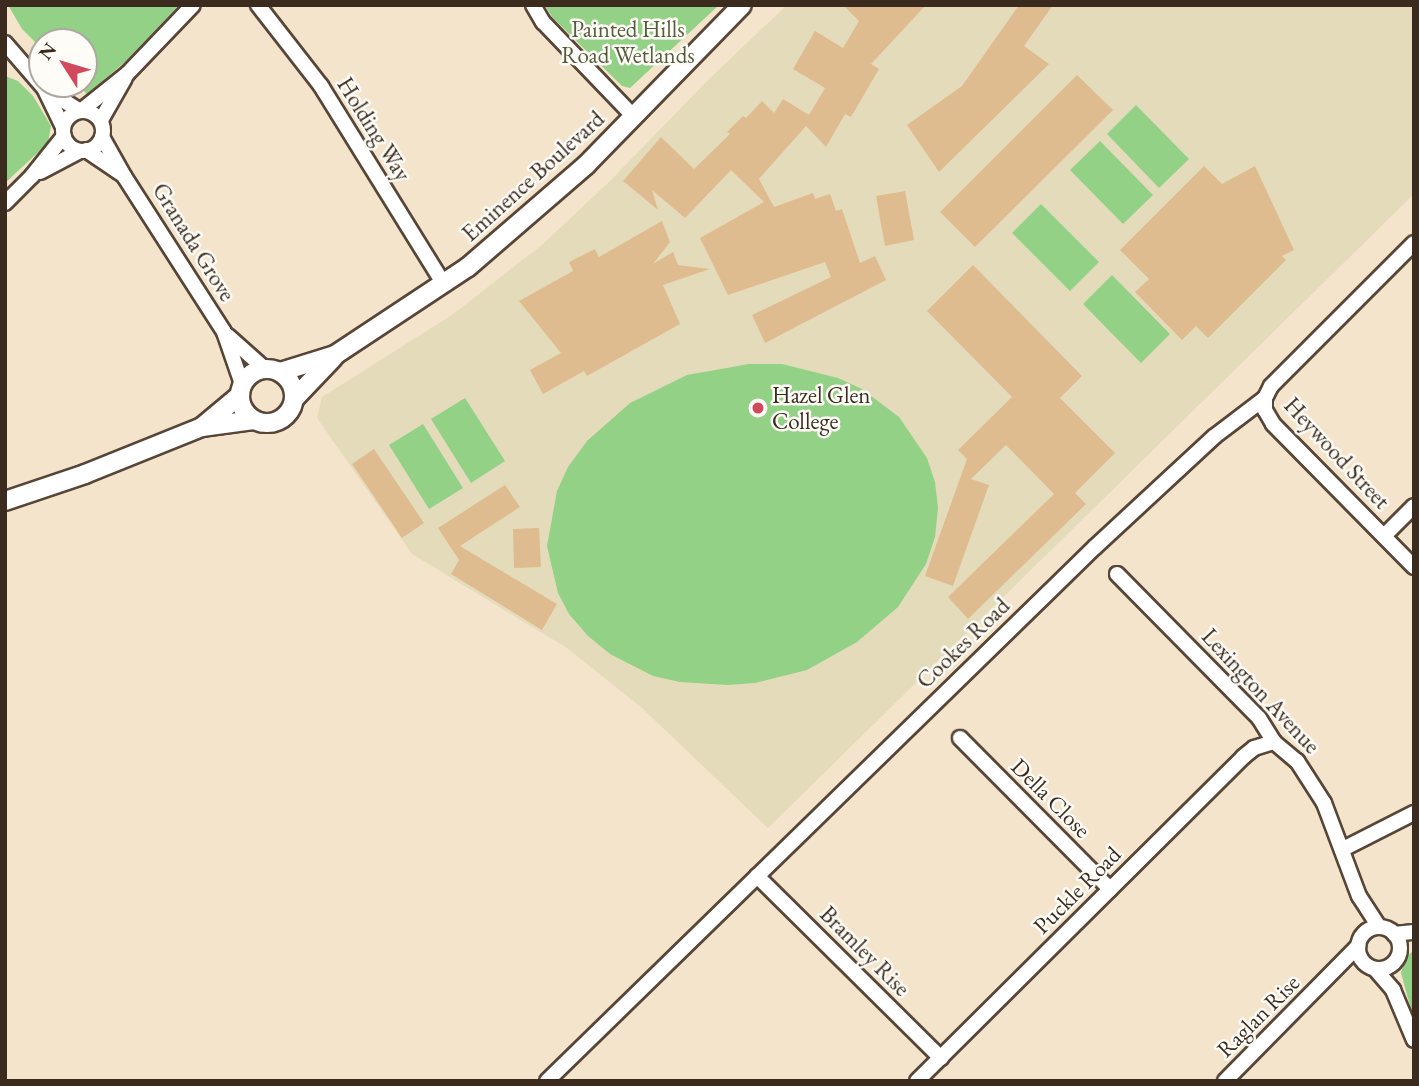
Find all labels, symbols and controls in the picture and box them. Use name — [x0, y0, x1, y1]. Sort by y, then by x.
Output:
park label: Painted Hills Road Wetlands — [561, 15, 695, 69]
north arrow — [28, 28, 98, 98]
text: N — [33, 38, 62, 65]
street label: Holding Way — [331, 72, 417, 186]
street label: Eminence Boulevard — [456, 105, 610, 247]
street label: Granada Grove — [147, 178, 241, 306]
place label: Hazel Glen College — [772, 381, 871, 435]
street label: Heywood Street — [1278, 392, 1396, 514]
marker: Hazel Glen College — [750, 400, 766, 416]
street label: Cookes Road — [911, 592, 1015, 694]
street label: Lexington Avenue — [1196, 623, 1326, 759]
street label: Della Close — [1006, 753, 1096, 843]
street label: Puckle Road — [1028, 841, 1126, 939]
street label: Bramley Rise — [814, 900, 916, 1002]
street label: Raglan Rise — [1211, 969, 1305, 1063]

